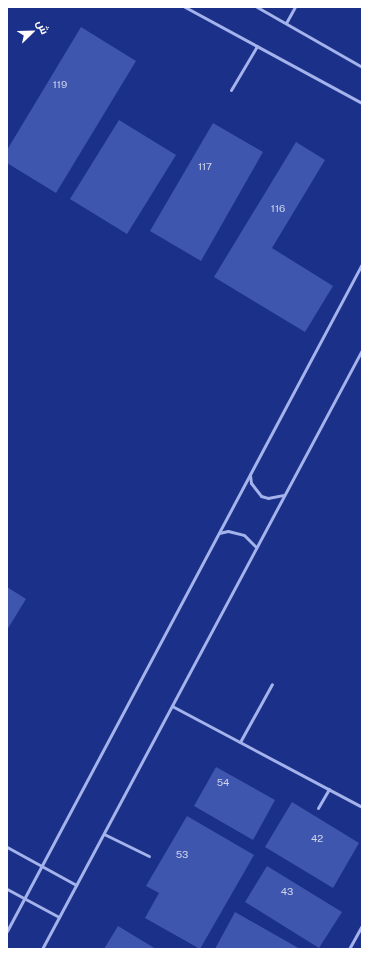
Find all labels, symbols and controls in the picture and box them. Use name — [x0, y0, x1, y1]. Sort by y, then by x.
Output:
north arrow — [12, 12, 52, 52]
text: ش — [35, 18, 51, 36]
house number: 119 — [53, 79, 67, 91]
house number: 117 — [198, 161, 212, 173]
house number: 116 — [271, 203, 285, 215]
house number: 54 — [217, 777, 229, 789]
house number: 42 — [311, 833, 323, 845]
house number: 53 — [176, 849, 188, 861]
house number: 43 — [281, 886, 293, 898]

